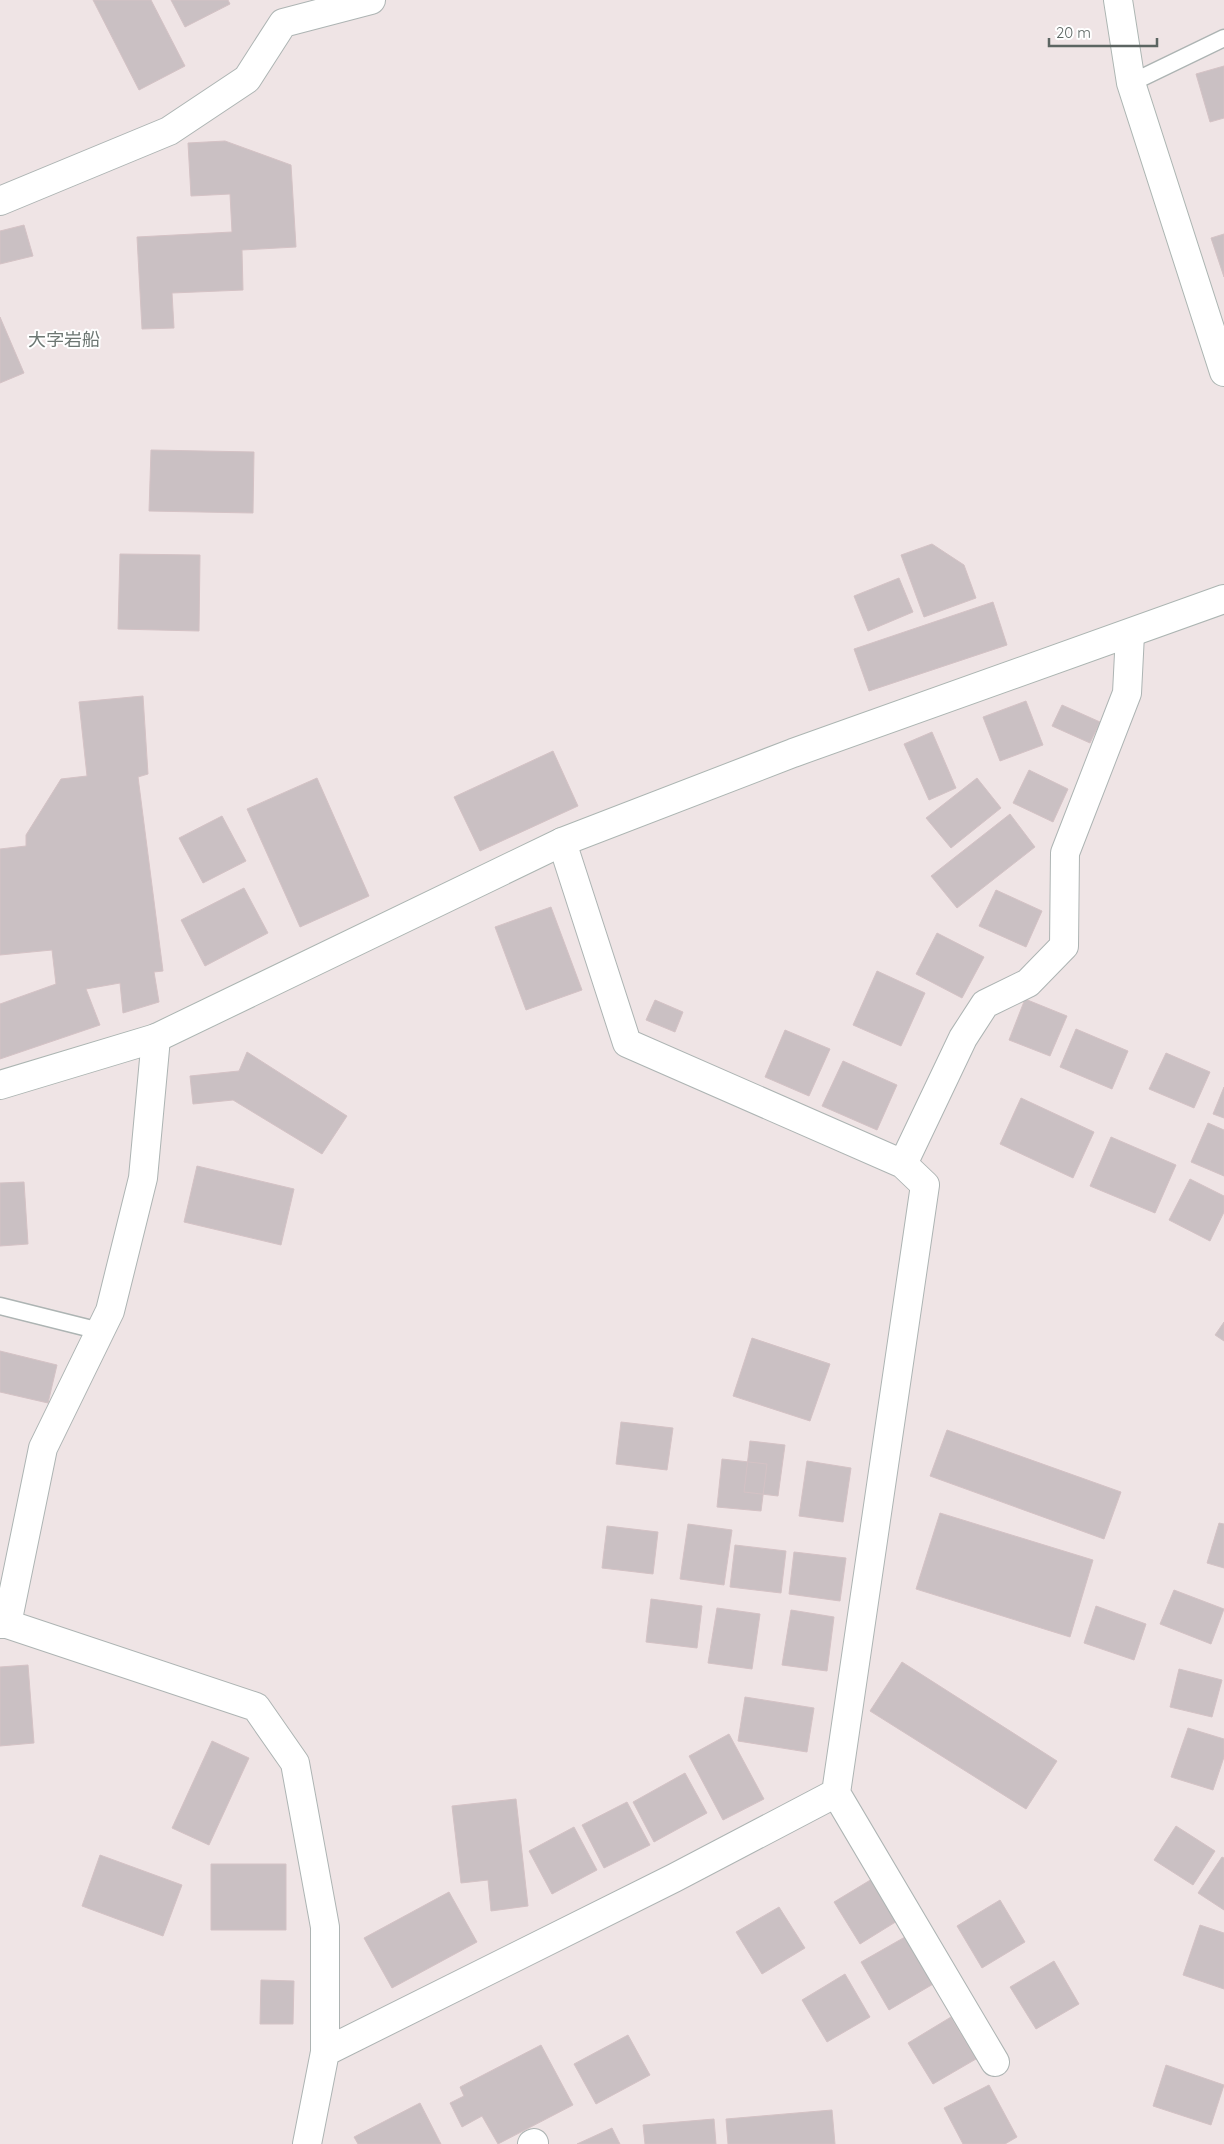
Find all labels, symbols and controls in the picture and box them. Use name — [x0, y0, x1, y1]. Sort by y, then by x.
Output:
scale bar — [1049, 15, 1156, 47]
text: 20 m — [1056, 23, 1091, 42]
district label: 大字岩船 — [28, 328, 100, 351]

